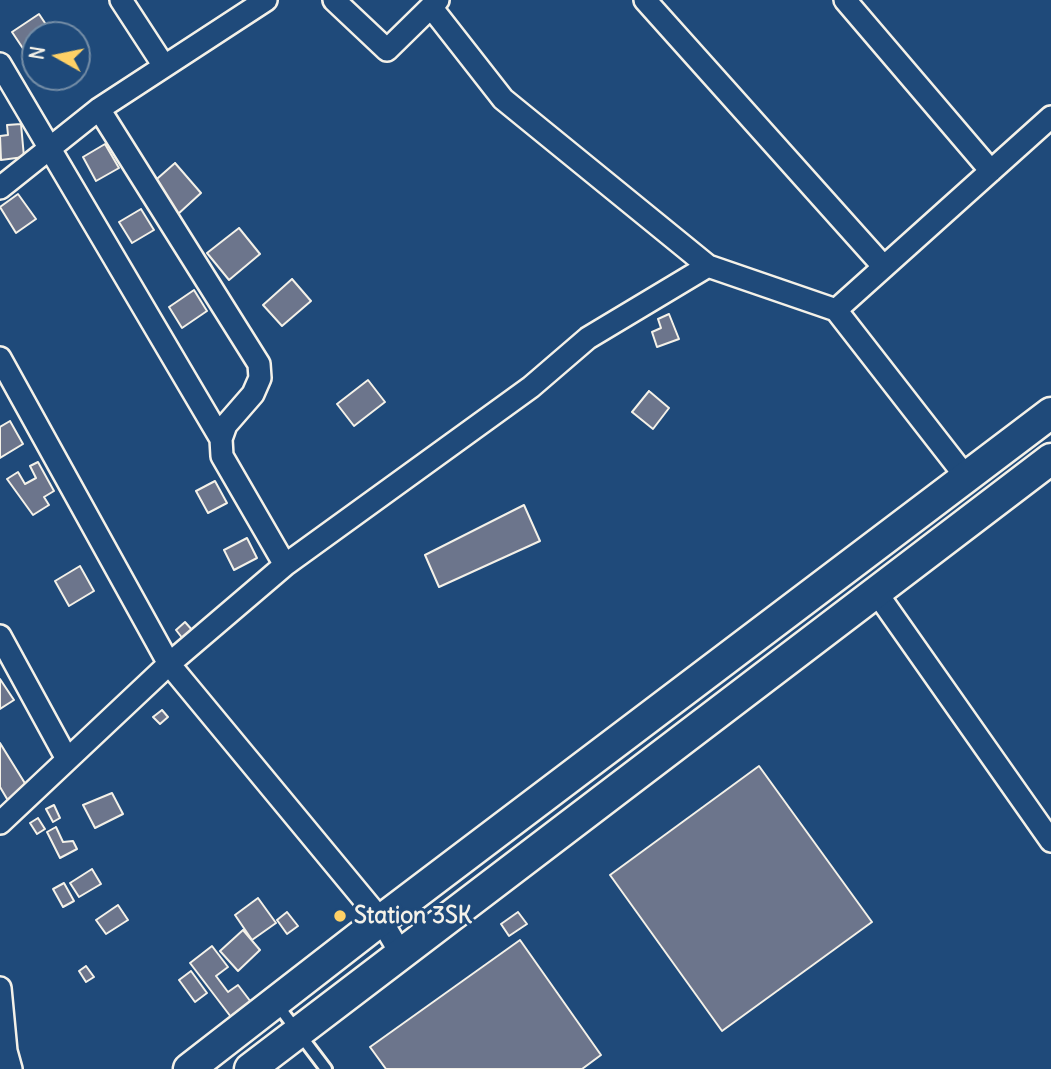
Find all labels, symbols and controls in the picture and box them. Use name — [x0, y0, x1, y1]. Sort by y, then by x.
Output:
north arrow — [21, 21, 91, 91]
text: N — [24, 45, 50, 61]
place label: Station 3SK — [354, 902, 472, 930]
marker: Station 3SK — [332, 908, 348, 924]

